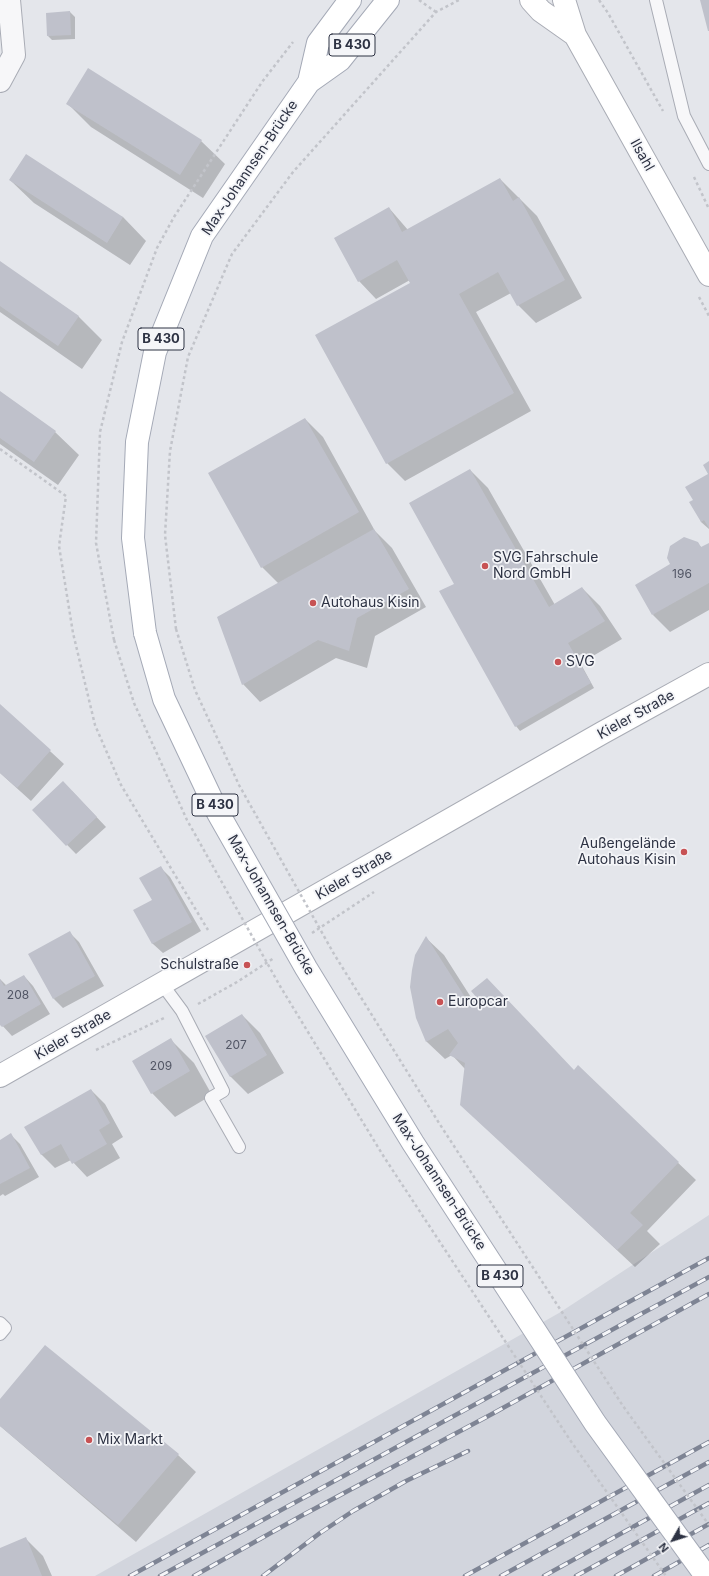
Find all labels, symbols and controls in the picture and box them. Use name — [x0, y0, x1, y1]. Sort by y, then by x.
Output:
road number: B 430 — [329, 34, 375, 56]
street label: Max-Johannsen-Brücke — [199, 97, 301, 239]
street label: Ilsahl — [626, 136, 658, 174]
road number: B 430 — [138, 328, 184, 350]
place label: SVG Fahrschule Nord GmbH — [493, 550, 598, 582]
marker: SVG Fahrschule Nord GmbH — [480, 561, 490, 571]
house number: 196 — [672, 567, 692, 581]
place label: Autohaus Kisin — [321, 595, 420, 611]
marker: Autohaus Kisin — [308, 598, 318, 608]
place label: SVG — [566, 654, 595, 670]
marker: SVG — [553, 657, 563, 667]
street label: Kieler Straße — [595, 687, 677, 743]
road number: B 430 — [192, 794, 238, 816]
street label: Max-Johannsen-Brücke — [224, 832, 318, 978]
place label: Außengelände Autohaus Kisin — [577, 836, 676, 868]
street label: Kieler Straße — [313, 846, 395, 904]
marker: Außengelände Autohaus Kisin — [679, 847, 689, 857]
place label: Schulstraße — [160, 957, 239, 973]
marker: Schulstraße — [242, 960, 252, 970]
house number: 208 — [7, 988, 29, 1002]
place label: Europcar — [448, 994, 508, 1010]
marker: Europcar — [435, 997, 445, 1007]
street label: Kieler Straße — [32, 1006, 114, 1064]
house number: 207 — [225, 1038, 247, 1052]
house number: 209 — [150, 1059, 172, 1073]
street label: Max-Johannsen-Brücke — [389, 1111, 489, 1253]
road number: B 430 — [477, 1265, 523, 1287]
place label: Mix Markt — [97, 1432, 163, 1448]
marker: Mix Markt — [84, 1435, 94, 1445]
north arrow — [653, 1520, 693, 1560]
text: N — [656, 1540, 672, 1555]

